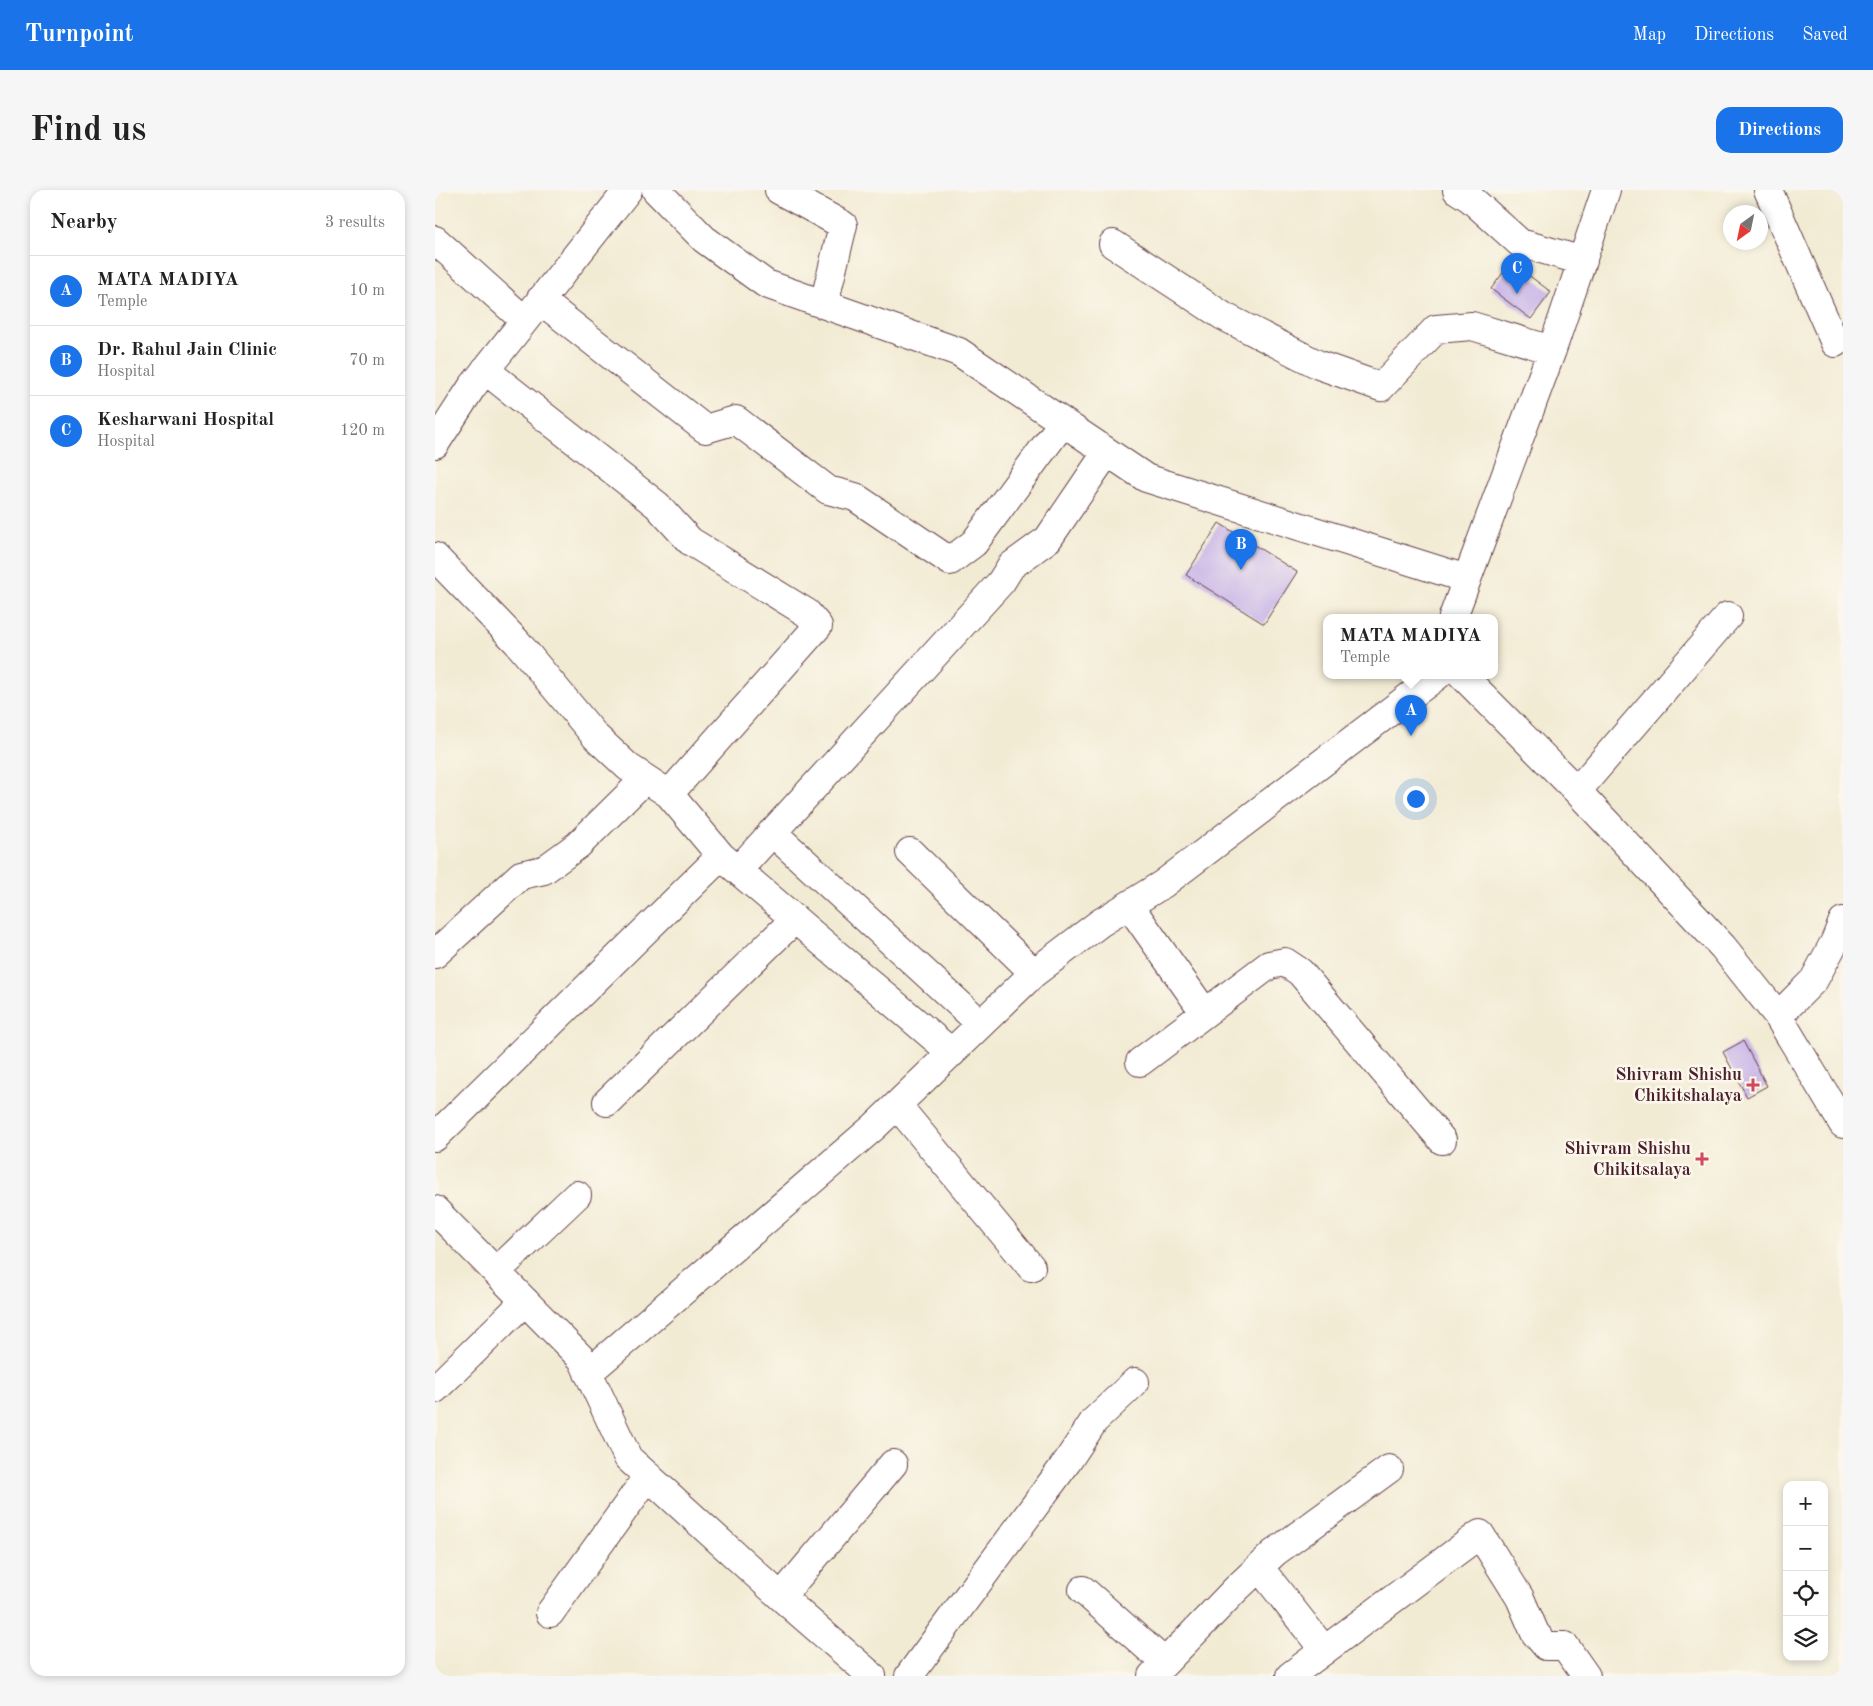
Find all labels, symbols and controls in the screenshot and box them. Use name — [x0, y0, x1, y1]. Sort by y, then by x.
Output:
text: Turnpoint — [25, 23, 133, 47]
text: Map — [1633, 26, 1666, 44]
text: Directions — [1694, 26, 1774, 44]
text: Saved — [1802, 26, 1848, 44]
button: Directions — [1716, 107, 1843, 153]
text: Find us — [30, 113, 146, 148]
north arrow — [1723, 205, 1768, 250]
text: Nearby — [50, 212, 118, 233]
text: 3 results — [325, 215, 385, 231]
pin: C — [1501, 253, 1533, 294]
text: MATA MADIYA — [97, 271, 239, 290]
text: A — [60, 283, 72, 299]
text: 10 m — [349, 283, 385, 299]
text: Temple — [97, 294, 147, 310]
text: Dr. Rahul Jain Clinic — [97, 341, 277, 360]
text: B — [60, 353, 72, 369]
text: 70 m — [349, 353, 385, 369]
text: Hospital — [97, 364, 155, 380]
text: Kesharwani Hospital — [97, 411, 274, 430]
text: C — [61, 423, 71, 439]
text: 120 m — [340, 423, 385, 439]
text: Hospital — [97, 434, 155, 450]
pin: B — [1225, 529, 1257, 570]
popup — [1323, 614, 1498, 679]
text: MATA MADIYA — [1340, 627, 1481, 646]
text: Temple — [1340, 650, 1390, 666]
pin: A — [1395, 695, 1427, 736]
your location — [1403, 786, 1429, 812]
place label: Shivram Shishu Chikitshalaya — [1615, 1066, 1742, 1105]
marker: Shivram Shishu Chikitshalaya — [1746, 1078, 1760, 1092]
place label: Shivram Shishu Chikitsalaya — [1564, 1140, 1691, 1179]
marker: Shivram Shishu Chikitsalaya — [1695, 1152, 1709, 1166]
map controls — [1783, 1481, 1828, 1661]
button: + — [1783, 1481, 1828, 1526]
button: − — [1783, 1526, 1828, 1571]
button: locate — [1783, 1571, 1828, 1616]
button: layers — [1783, 1616, 1828, 1661]

